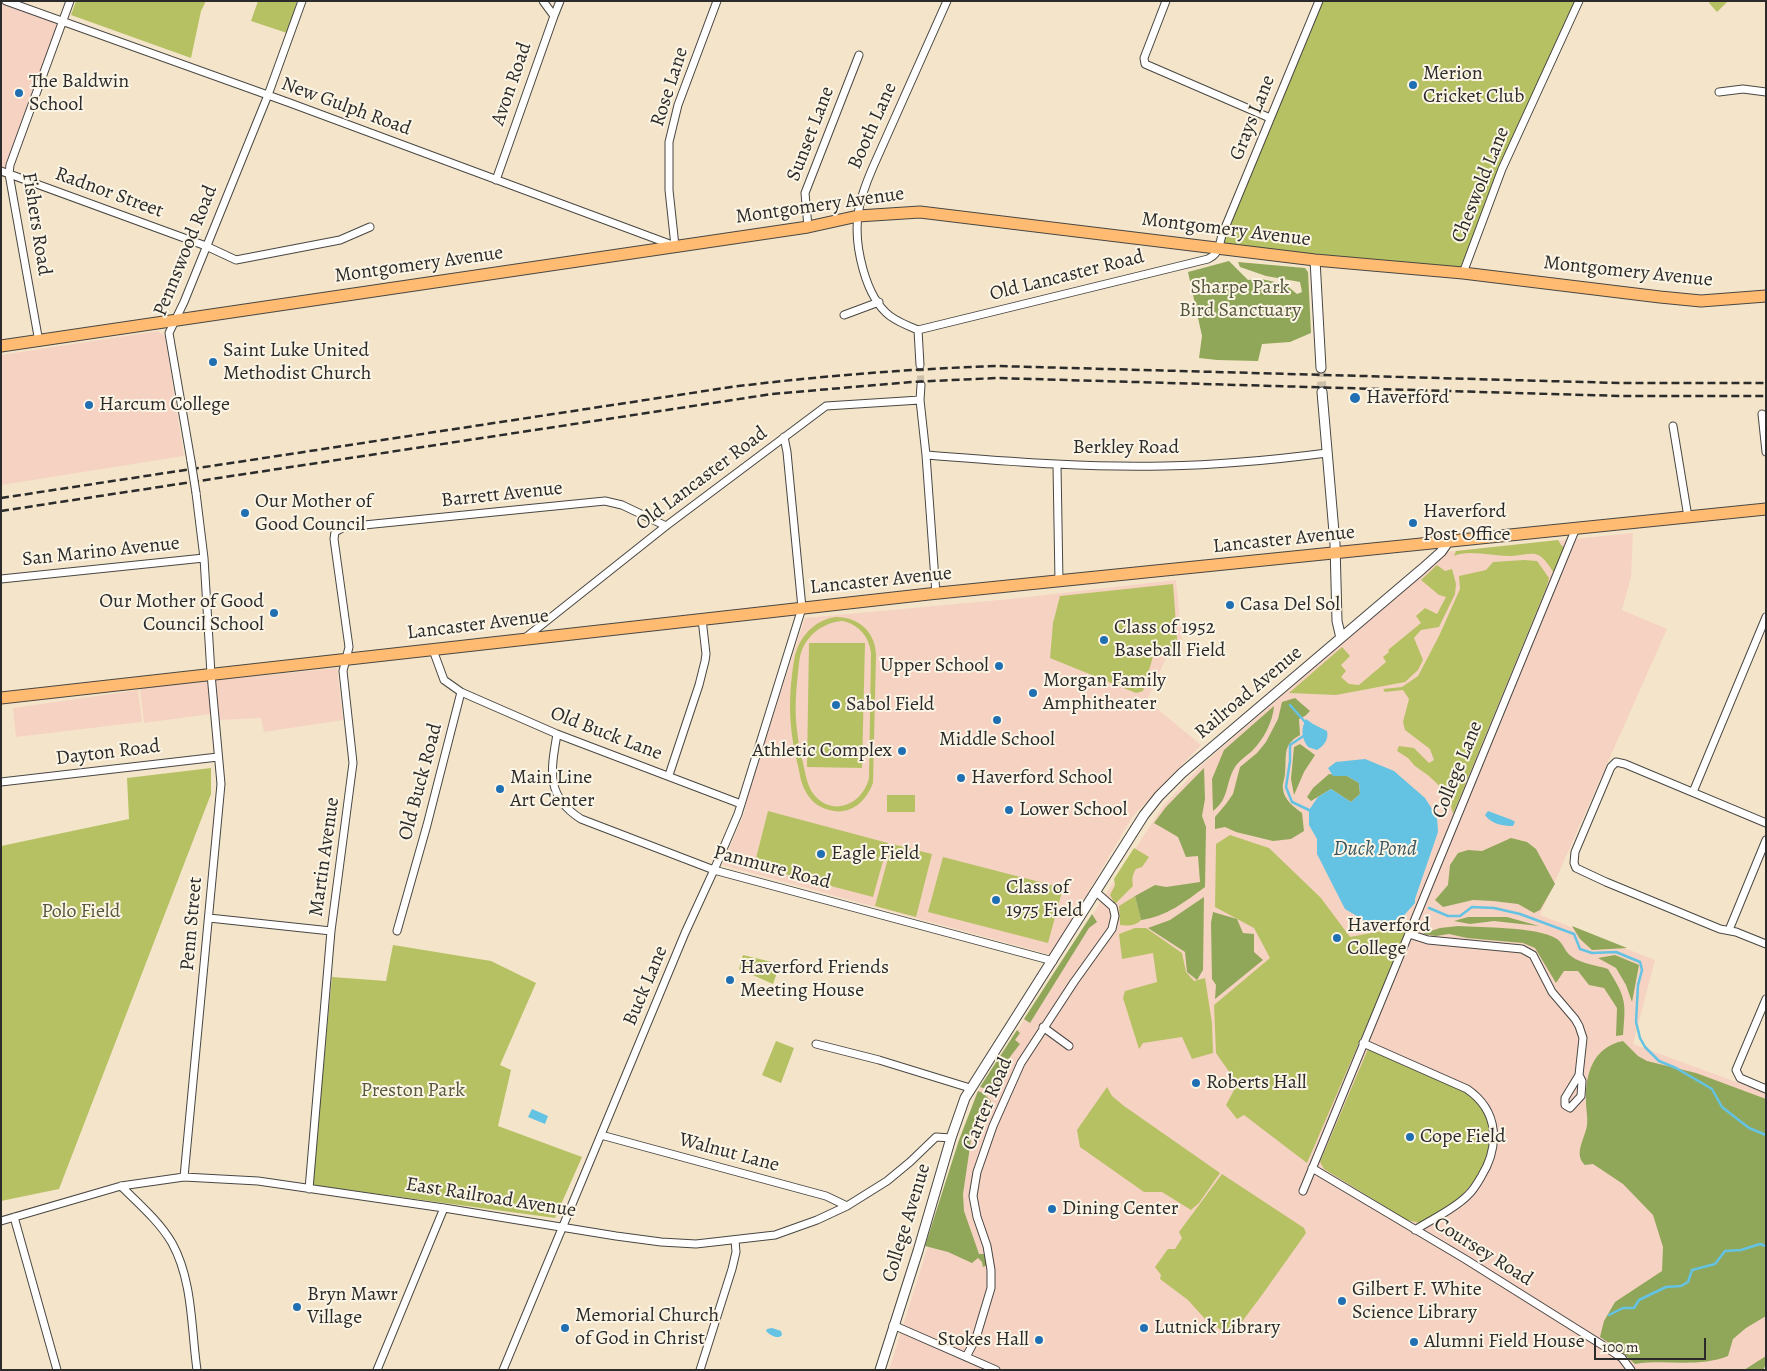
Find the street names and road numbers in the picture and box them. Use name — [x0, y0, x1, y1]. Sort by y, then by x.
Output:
street label: Avon Road — [487, 39, 537, 129]
street label: Rose Lane — [646, 44, 694, 130]
street label: New Gulph Road — [278, 72, 414, 142]
street label: Grays Lane — [1225, 72, 1281, 164]
street label: Booth Lane — [843, 79, 903, 173]
street label: Sunset Lane — [782, 83, 840, 185]
street label: Cheswold Lane — [1447, 124, 1515, 246]
street label: Radnor Street — [52, 162, 166, 224]
street label: Fishers Road — [16, 171, 56, 277]
street label: Pennswood Road — [149, 182, 223, 320]
street label: Montgomery Avenue — [734, 182, 906, 230]
street label: Montgomery Avenue — [1140, 208, 1312, 252]
street label: Montgomery Avenue — [333, 241, 505, 289]
street label: Old Lancaster Road — [987, 245, 1147, 307]
street label: Montgomery Avenue — [1542, 251, 1714, 293]
street label: Old Lancaster Road — [632, 422, 772, 536]
street label: Berkley Road — [1073, 436, 1179, 460]
street label: Barrett Avenue — [440, 477, 564, 513]
street label: Lancaster Avenue — [1212, 521, 1356, 559]
street label: San Marino Avenue — [21, 532, 181, 572]
street label: Lancaster Avenue — [809, 562, 953, 600]
street label: Lancaster Avenue — [406, 604, 550, 646]
street label: Railroad Avenue — [1190, 641, 1308, 745]
street label: Old Buck Lane — [547, 702, 665, 766]
street label: College Lane — [1428, 718, 1488, 822]
street label: Old Buck Road — [394, 721, 448, 843]
street label: Dayton Road — [54, 735, 162, 771]
street label: Martin Avenue — [305, 796, 345, 918]
street label: Panmure Road — [711, 841, 833, 895]
street label: Penn Street — [176, 876, 208, 972]
street label: Buck Lane — [618, 942, 674, 1030]
street label: Carter Road — [958, 1054, 1018, 1154]
street label: Walnut Lane — [676, 1128, 782, 1178]
street label: College Avenue — [878, 1161, 936, 1285]
street label: East Railroad Avenue — [404, 1173, 578, 1223]
street label: Coursey Road — [1429, 1212, 1537, 1292]

